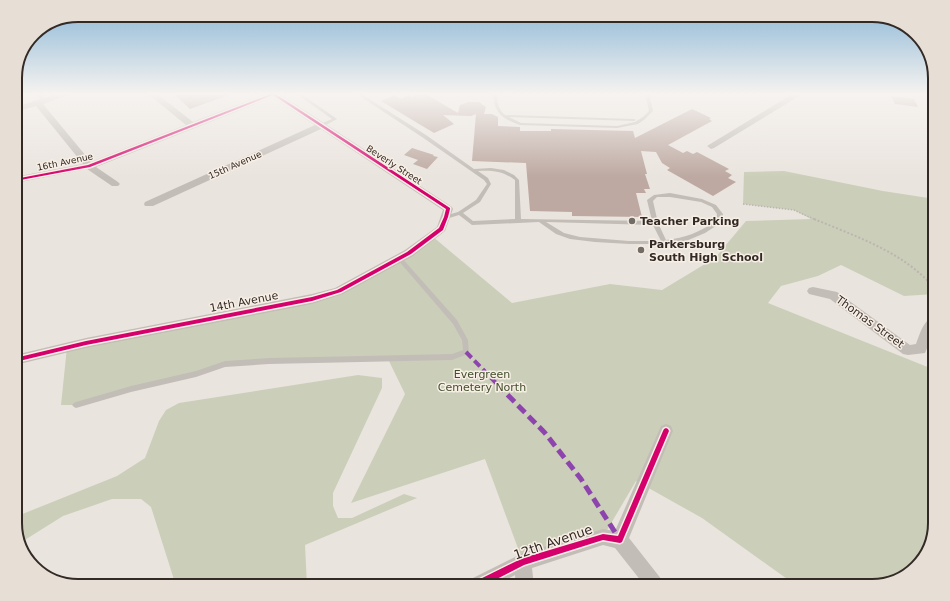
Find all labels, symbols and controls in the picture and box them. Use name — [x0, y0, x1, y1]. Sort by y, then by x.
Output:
street label: Beverly Street — [364, 143, 424, 187]
street label: 15th Avenue — [207, 149, 263, 181]
street label: 16th Avenue — [36, 151, 94, 173]
place label: Teacher Parking — [640, 215, 739, 228]
marker: Teacher Parking — [627, 216, 637, 226]
place label: Parkersburg South High School — [649, 238, 763, 264]
marker: Parkersburg South High School — [636, 245, 646, 255]
street label: 14th Avenue — [209, 289, 280, 315]
street label: Thomas Street — [833, 292, 907, 351]
park label: Evergreen Cemetery North — [438, 368, 526, 394]
street label: 12th Avenue — [512, 522, 594, 562]

